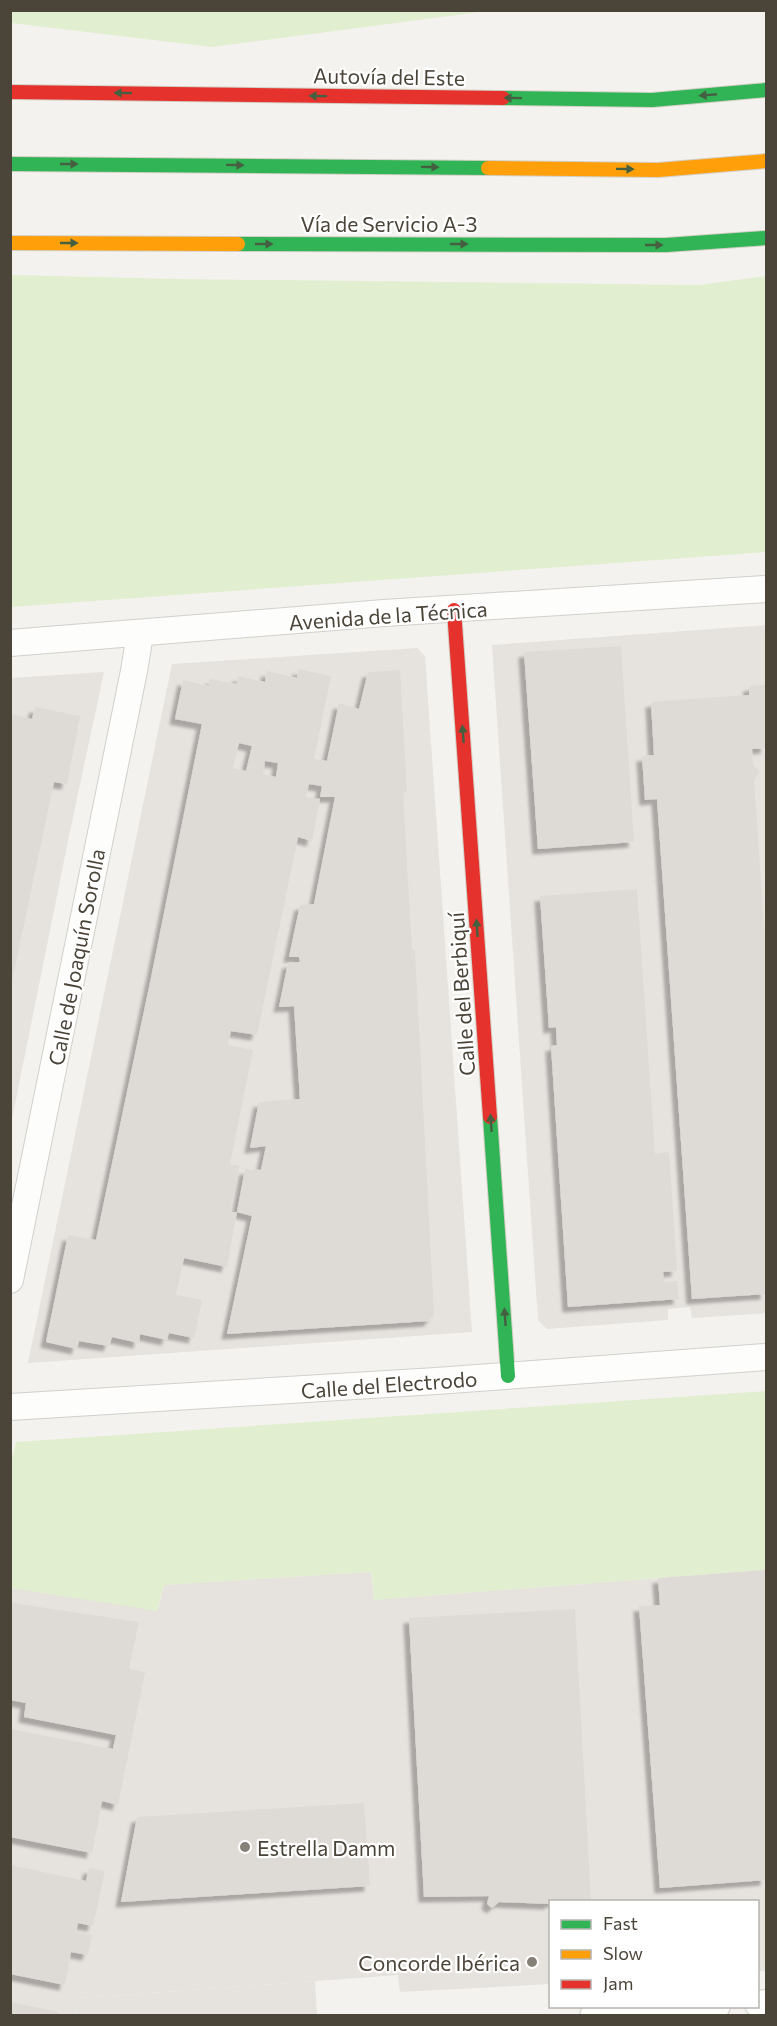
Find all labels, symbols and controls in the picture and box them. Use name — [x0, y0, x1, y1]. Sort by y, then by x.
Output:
street label: Autovía del Este — [313, 62, 465, 90]
one-way arrow — [114, 89, 133, 98]
one-way arrow — [699, 90, 718, 100]
one-way arrow — [309, 91, 328, 101]
one-way arrow — [504, 94, 523, 103]
one-way arrow — [59, 159, 78, 169]
one-way arrow — [226, 160, 245, 170]
one-way arrow — [421, 162, 440, 172]
one-way arrow — [616, 165, 635, 174]
street label: Vía de Servicio A-3 — [300, 211, 478, 236]
one-way arrow — [59, 238, 78, 248]
one-way arrow — [254, 239, 273, 249]
one-way arrow — [449, 239, 468, 249]
one-way arrow — [644, 240, 663, 250]
street label: Avenida de la Técnica — [288, 596, 488, 634]
one-way arrow — [458, 724, 468, 743]
street label: Calle de Joaquín Sorolla — [43, 846, 109, 1068]
street label: Calle del Berbiquí — [443, 911, 479, 1077]
one-way arrow — [472, 919, 482, 938]
one-way arrow — [486, 1113, 496, 1132]
one-way arrow — [500, 1308, 510, 1327]
street label: Calle del Electrodo — [300, 1365, 478, 1403]
place label: Estrella Damm — [257, 1835, 395, 1860]
marker: Estrella Damm — [238, 1840, 252, 1854]
legend — [549, 1900, 759, 2008]
text: Fast — [603, 1912, 638, 1934]
text: Slow — [603, 1942, 643, 1964]
place label: Concorde Ibérica — [358, 1950, 520, 1975]
marker: Concorde Ibérica — [525, 1955, 539, 1969]
text: Jam — [603, 1972, 633, 1994]

